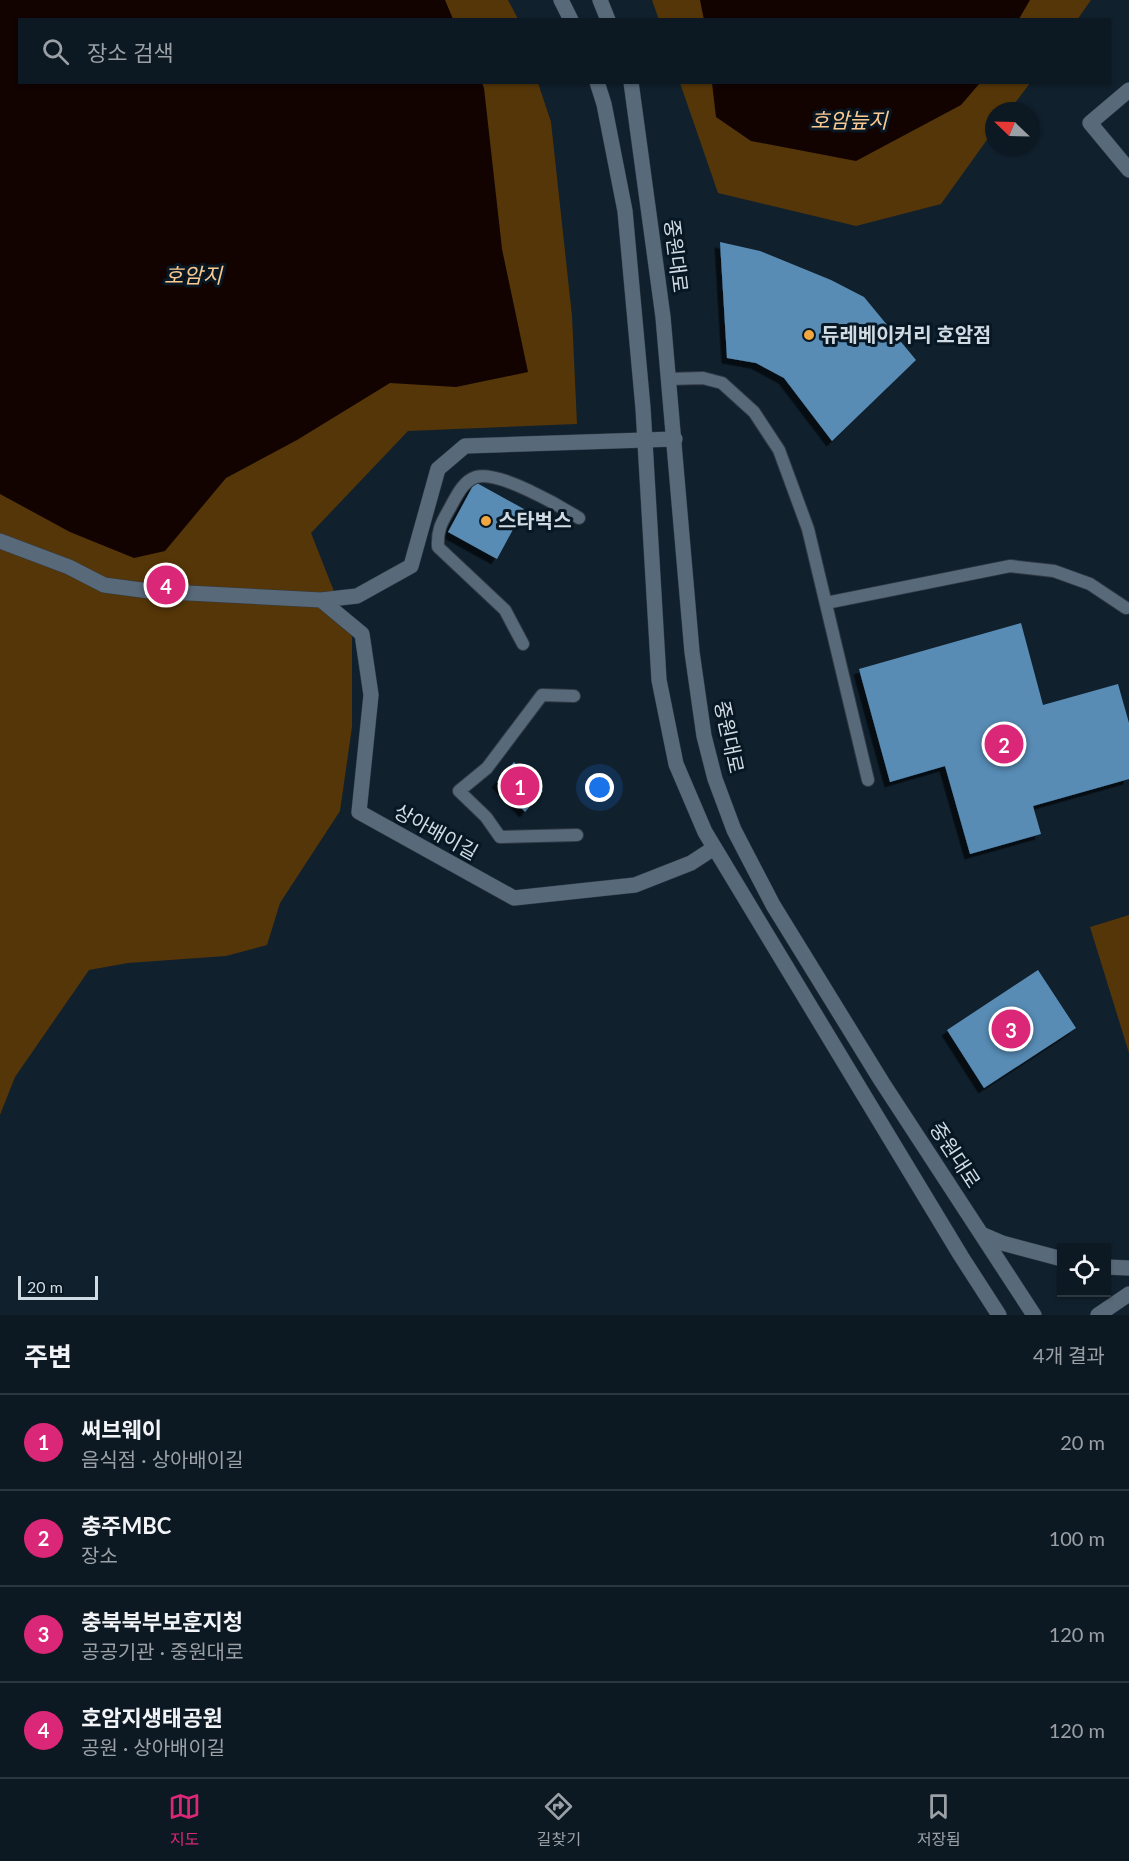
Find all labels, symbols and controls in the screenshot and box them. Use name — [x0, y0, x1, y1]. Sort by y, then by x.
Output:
search box — [18, 18, 1111, 84]
icon: search — [39, 35, 72, 68]
text: 장소 검색 — [87, 39, 174, 66]
north arrow — [985, 102, 1039, 156]
water label: 호암늪지 — [810, 107, 889, 132]
street label: 중원대로 — [661, 218, 693, 294]
water label: 호암지 — [164, 262, 224, 287]
place label: 듀레베이커리 호암점 — [821, 322, 991, 346]
marker: 듀레베이커리 호암점 — [802, 328, 816, 342]
place label: 스타벅스 — [498, 508, 572, 532]
marker: 스타벅스 — [479, 514, 493, 528]
pin: 4 — [146, 562, 186, 608]
street label: 중원대로 — [711, 698, 749, 775]
pin: 2 — [984, 722, 1024, 766]
pin: 1 — [500, 764, 540, 808]
your location — [585, 773, 614, 802]
street label: 상아배이길 — [390, 798, 483, 864]
pin: 3 — [992, 1006, 1030, 1052]
street label: 중원대로 — [926, 1117, 986, 1192]
map controls — [1057, 1243, 1111, 1297]
button: locate — [1057, 1243, 1111, 1297]
scale bar — [18, 1273, 98, 1300]
text: 20 m — [27, 1277, 63, 1296]
text: 주변 — [24, 1340, 72, 1372]
text: 4개 결과 — [1033, 1343, 1105, 1367]
text: 써브웨이 — [81, 1416, 162, 1443]
text: 1 — [38, 1430, 49, 1454]
text: 20 m — [1060, 1430, 1105, 1454]
text: 음식점 · 상아배이길 — [81, 1447, 244, 1471]
text: 충주MBC — [81, 1512, 171, 1539]
text: 2 — [38, 1526, 49, 1550]
text: 100 m — [1049, 1526, 1105, 1550]
text: 장소 — [81, 1543, 118, 1567]
text: 충북북부보훈지청 — [81, 1608, 243, 1635]
text: 3 — [38, 1622, 49, 1646]
text: 120 m — [1049, 1622, 1105, 1646]
text: 공공기관 · 중원대로 — [81, 1639, 244, 1663]
text: 호암지생태공원 — [81, 1704, 223, 1731]
text: 4 — [38, 1718, 49, 1742]
text: 120 m — [1049, 1718, 1105, 1742]
text: 공원 · 상아배이길 — [81, 1735, 225, 1759]
tab: 지도 — [168, 1790, 201, 1850]
tab: 길찾기 — [537, 1790, 581, 1850]
tab: 저장됨 — [917, 1790, 961, 1850]

